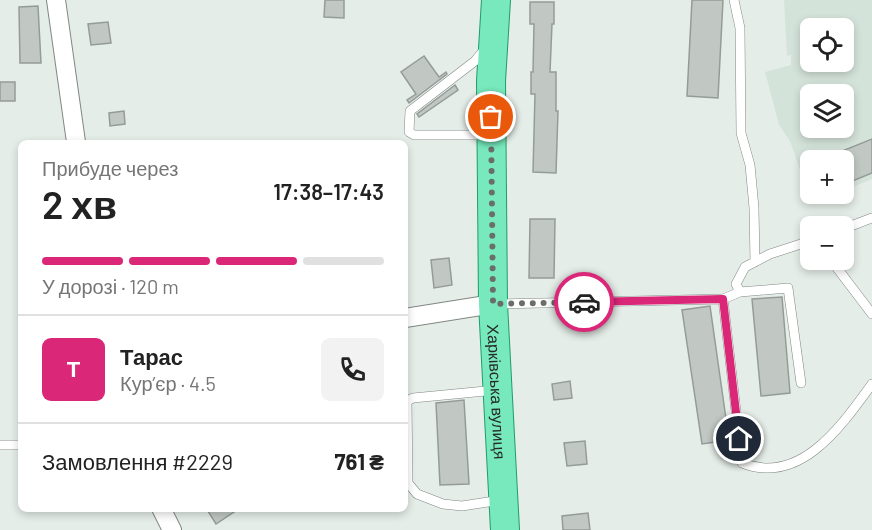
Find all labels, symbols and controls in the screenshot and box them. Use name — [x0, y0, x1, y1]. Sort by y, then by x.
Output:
map controls — [800, 18, 854, 270]
button: locate — [800, 18, 854, 72]
button: layers — [800, 84, 854, 138]
pin — [465, 91, 516, 142]
icon: bag — [474, 100, 507, 133]
button: + — [800, 150, 854, 204]
text: Прибуде через — [42, 156, 178, 180]
text: 17:38–17:43 — [273, 178, 384, 204]
text: 2 хв — [42, 180, 117, 227]
button: − — [800, 216, 854, 270]
courier — [554, 272, 614, 332]
text: У дорозі · 120 m — [42, 274, 179, 298]
icon: car — [568, 286, 601, 319]
street label: Харківська вулиця — [485, 324, 511, 460]
button: phone — [321, 338, 384, 401]
text: Тарас — [120, 343, 183, 369]
text: Т — [67, 355, 80, 381]
text: Кур’єр · 4.5 — [120, 371, 216, 395]
pin — [713, 413, 764, 464]
icon: home — [722, 422, 755, 455]
text: Замовлення #2229 — [42, 448, 233, 474]
text: 761 ₴ — [335, 448, 384, 474]

